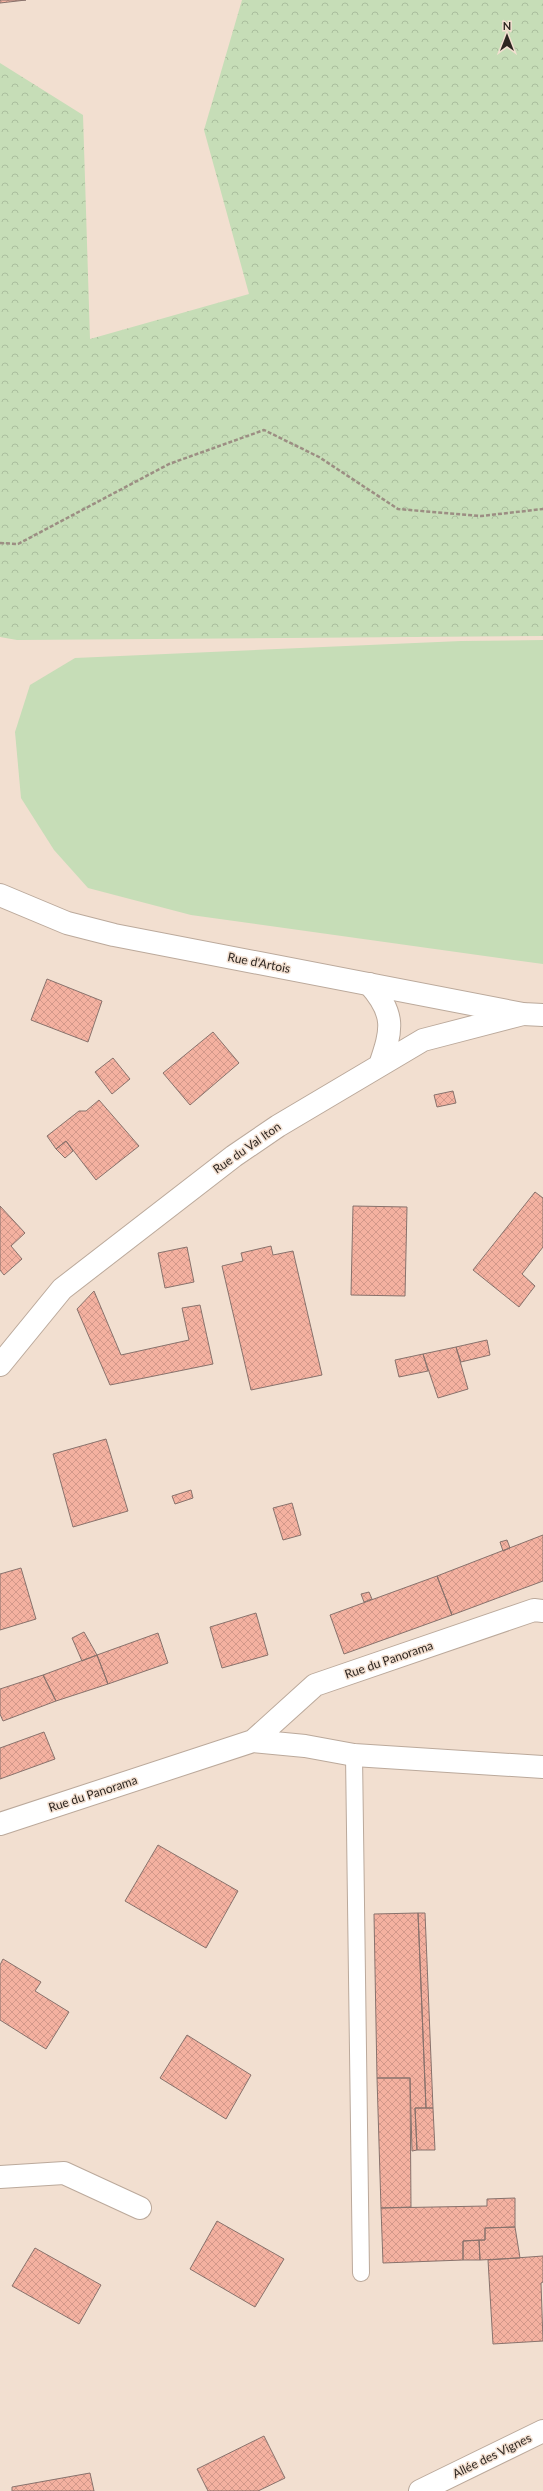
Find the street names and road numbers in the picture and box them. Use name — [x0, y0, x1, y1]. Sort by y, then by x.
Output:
street label: Rue d'Artois — [227, 949, 292, 976]
street label: Rue du Val Iton — [210, 1119, 284, 1177]
street label: Rue du Panorama — [343, 1637, 435, 1682]
street label: Rue du Panorama — [47, 1772, 139, 1815]
street label: Allée des Vignes — [450, 2430, 534, 2481]

